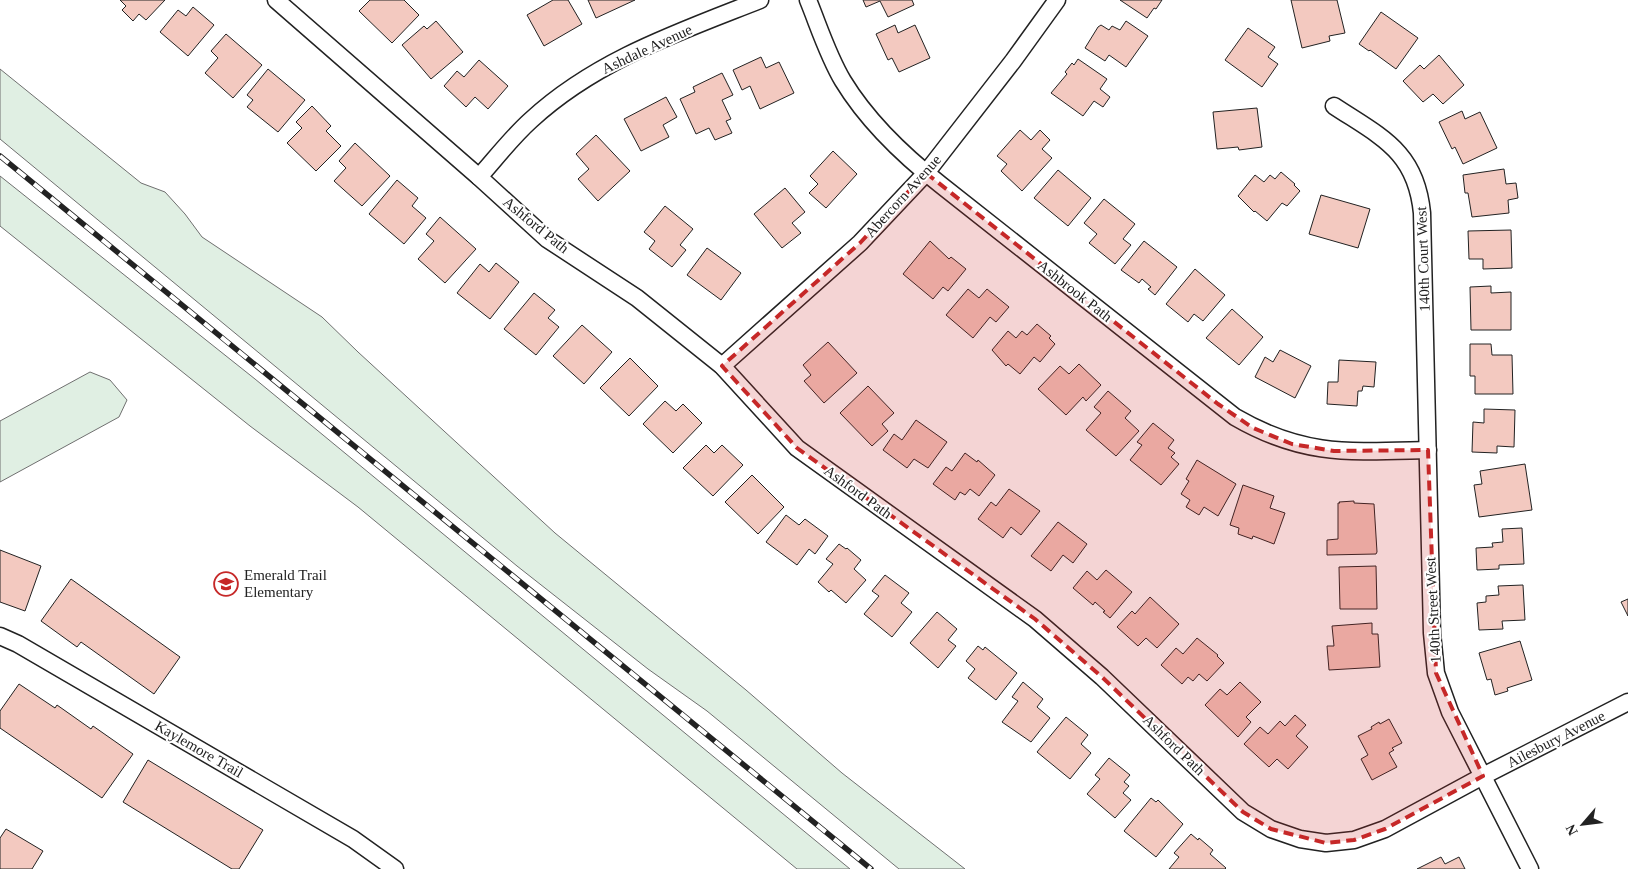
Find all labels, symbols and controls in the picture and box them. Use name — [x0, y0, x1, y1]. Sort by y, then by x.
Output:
street label: Ashdale Avenue — [599, 21, 695, 77]
street label: Abercorn Avenue — [862, 151, 944, 240]
street label: Ashford Path — [500, 194, 572, 257]
street label: 140th Court West — [1413, 205, 1433, 312]
street label: Ashbrook Path — [1035, 257, 1116, 325]
street label: Ashford Path — [821, 462, 895, 522]
street label: 140th Street West — [1422, 556, 1444, 663]
place label: Emerald Trail Elementary — [244, 567, 327, 600]
school or university icon: Emerald Trail Elementary — [213, 571, 239, 597]
street label: Ailesbury Avenue — [1504, 707, 1608, 771]
street label: Ashford Path — [1140, 712, 1209, 779]
street label: Kaylemore Trail — [152, 717, 246, 781]
north arrow — [1558, 799, 1608, 849]
text: N — [1563, 822, 1581, 838]

